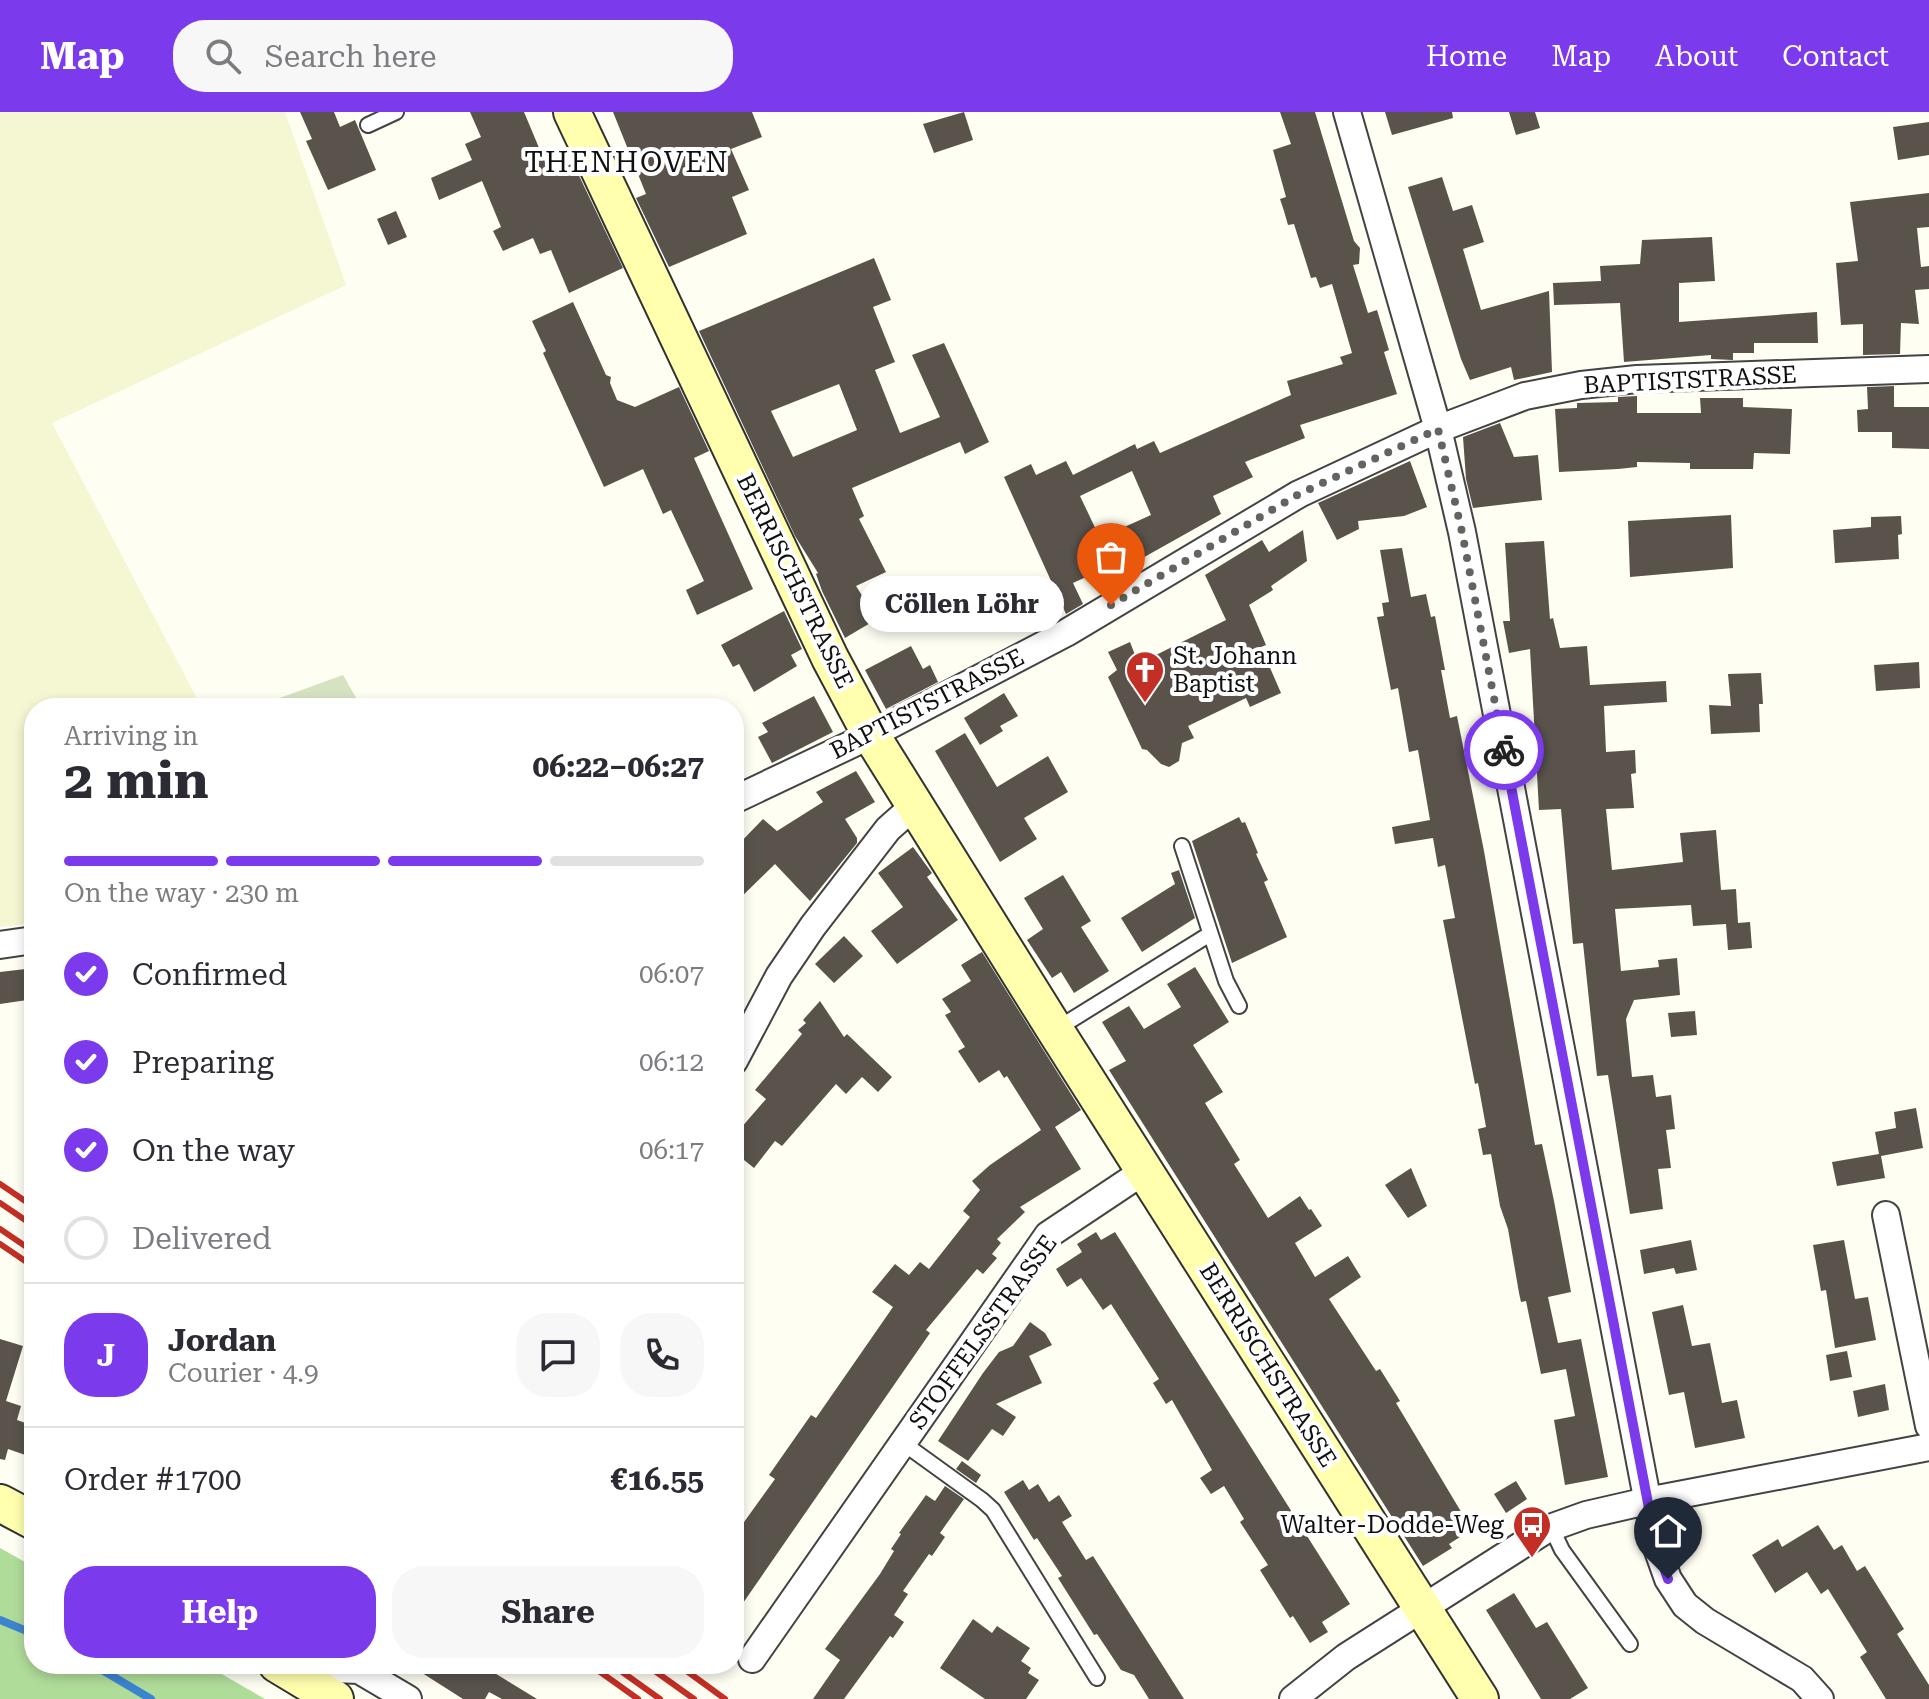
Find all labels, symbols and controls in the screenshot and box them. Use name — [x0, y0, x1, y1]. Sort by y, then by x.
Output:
search box — [173, 20, 733, 92]
text: Map — [40, 34, 125, 78]
icon: search — [201, 34, 245, 78]
text: Search here — [265, 39, 437, 74]
text: Home — [1426, 40, 1507, 73]
text: Map — [1551, 40, 1611, 73]
text: About — [1655, 40, 1738, 73]
text: Contact — [1782, 40, 1889, 73]
district label: THENHOVEN — [524, 146, 730, 179]
street label: BAPTISTSTRASSE — [1583, 360, 1797, 400]
street label: BERRISCHSTRASSE — [731, 469, 859, 693]
pin — [1077, 523, 1145, 605]
icon: bag — [1089, 535, 1133, 579]
callout: Cöllen Löhr — [859, 577, 1063, 633]
text: Cöllen Löhr — [885, 589, 1039, 619]
place label: St. Johann Baptist — [1173, 642, 1297, 698]
street label: BAPTISTSTRASSE — [825, 643, 1029, 765]
church icon: St. Johann Baptist — [1124, 649, 1166, 704]
courier — [1464, 710, 1544, 790]
text: Arriving in — [64, 721, 198, 751]
icon: bike — [1482, 728, 1526, 772]
text: 06:22–06:27 — [532, 749, 704, 784]
text: 2 min — [64, 750, 209, 811]
text: On the way · 230 m — [64, 878, 299, 908]
icon: check — [64, 952, 108, 996]
text: Confirmed — [132, 957, 287, 992]
text: 06:07 — [639, 959, 704, 989]
icon: check — [64, 1040, 108, 1084]
text: Preparing — [132, 1045, 274, 1080]
text: 06:12 — [639, 1047, 704, 1077]
icon: check — [64, 1128, 108, 1172]
text: On the way — [132, 1133, 295, 1168]
text: 06:17 — [639, 1135, 704, 1165]
text: Delivered — [132, 1221, 271, 1256]
street label: STOFFELSSTRASSE — [903, 1230, 1063, 1434]
street label: BERRISCHSTRASSE — [1194, 1258, 1342, 1472]
button: chat — [516, 1313, 600, 1397]
button: phone — [620, 1313, 704, 1397]
text: Jordan — [168, 1323, 276, 1358]
text: J — [97, 1338, 115, 1373]
text: Courier · 4.9 — [168, 1358, 318, 1388]
text: Order #1700 — [64, 1462, 242, 1497]
text: €16.55 — [611, 1462, 704, 1497]
pin — [1634, 1497, 1702, 1579]
bus stop icon: Walter-Dodde-Weg — [1511, 1504, 1553, 1559]
icon: home — [1646, 1509, 1690, 1553]
place label: Walter-Dodde-Weg — [1280, 1511, 1504, 1539]
button: Help — [64, 1566, 376, 1658]
button: Share — [392, 1566, 704, 1658]

